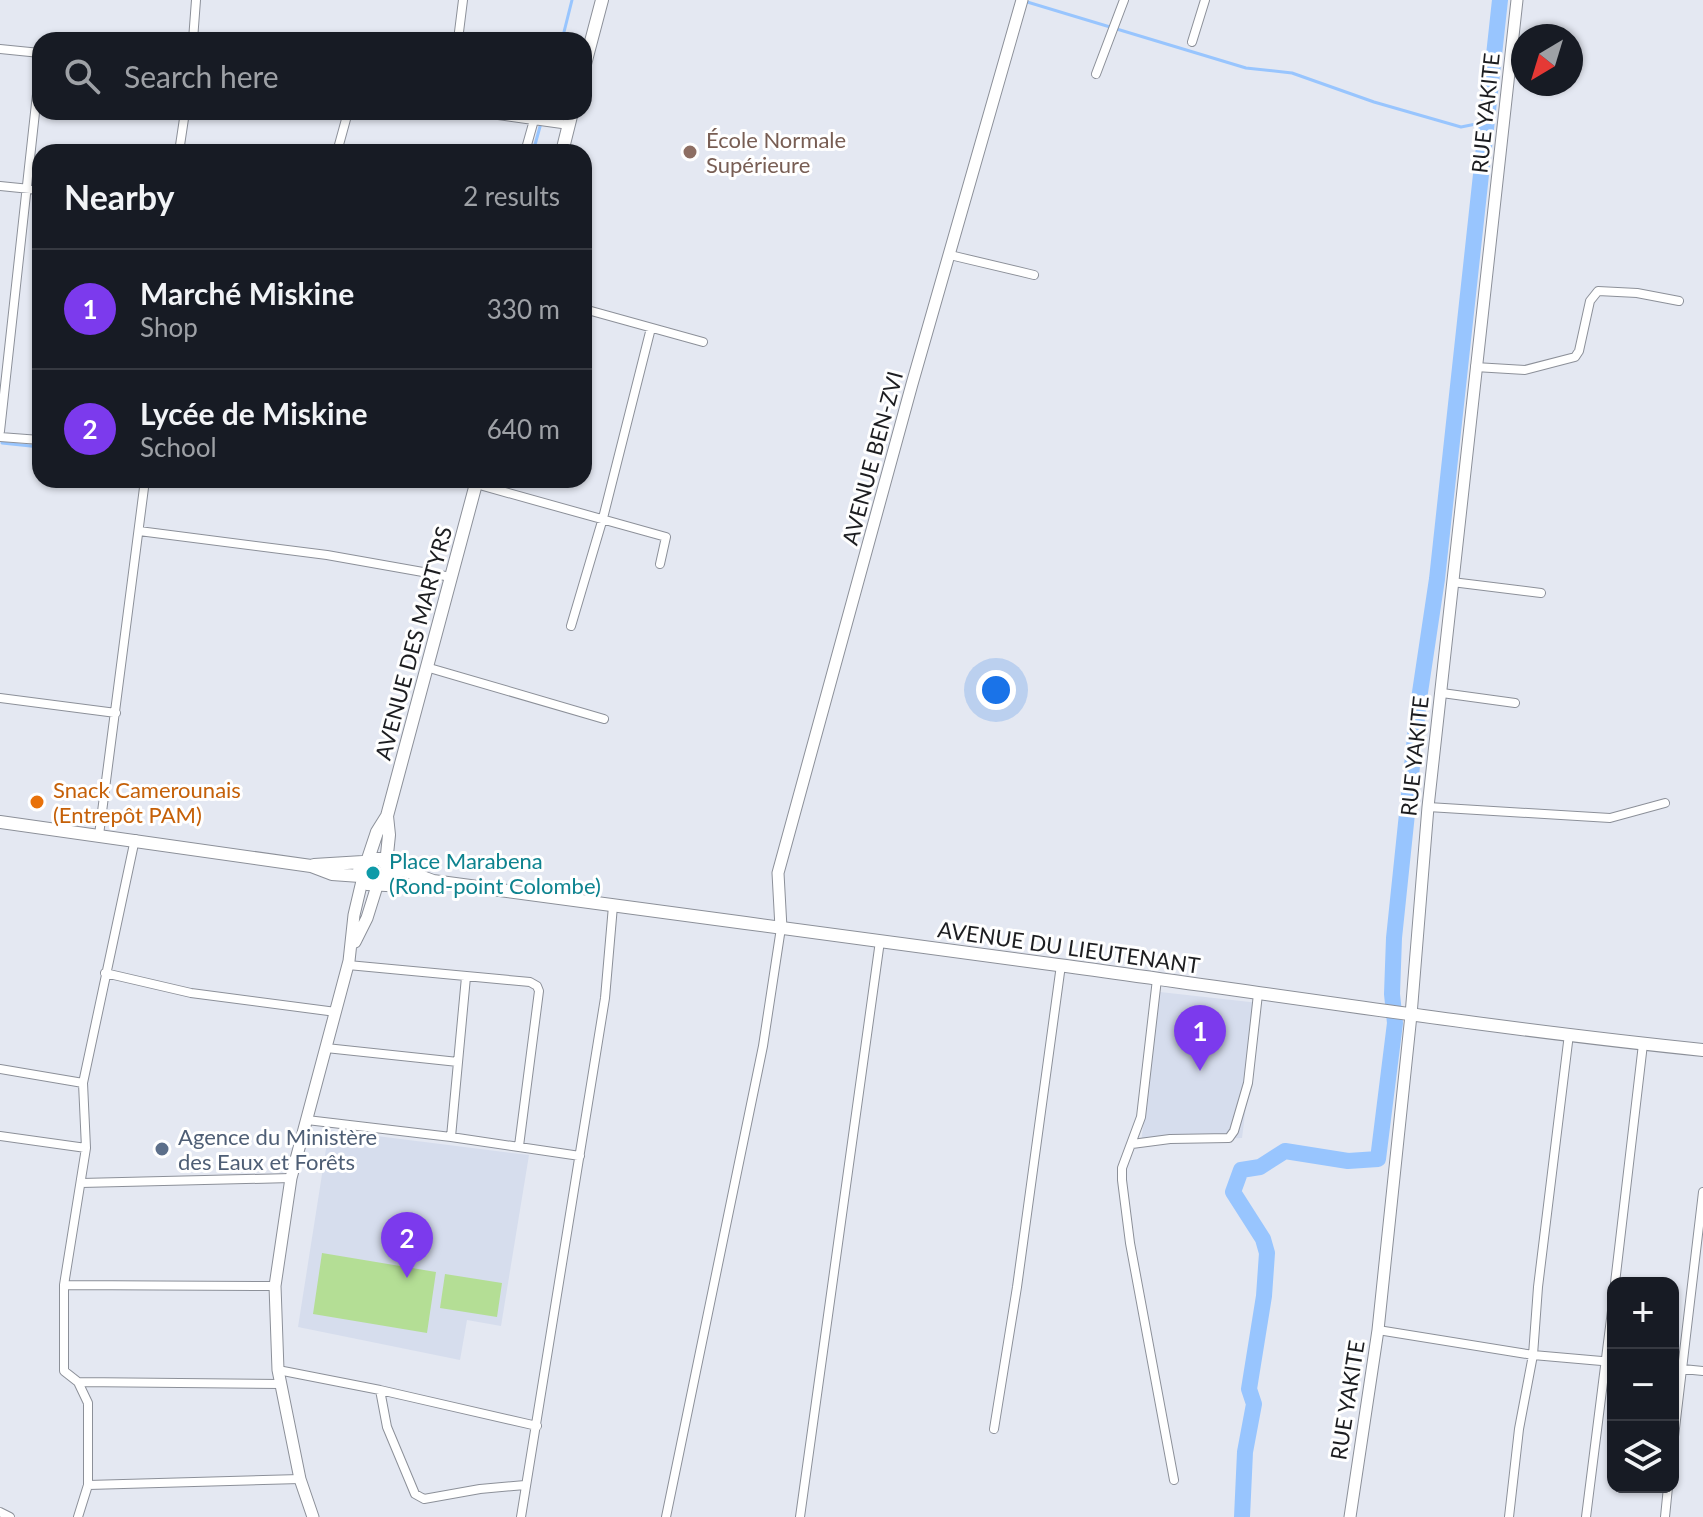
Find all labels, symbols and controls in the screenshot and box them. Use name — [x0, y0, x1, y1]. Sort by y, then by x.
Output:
north arrow — [1511, 24, 1583, 96]
search box — [32, 32, 592, 120]
street label: RUE YAKITE — [1465, 51, 1505, 175]
icon: search — [60, 54, 104, 98]
text: Search here — [124, 58, 279, 94]
place label: École Normale Supérieure — [706, 126, 846, 178]
marker: École Normale Supérieure — [681, 143, 699, 161]
text: Nearby — [64, 176, 175, 217]
text: 2 results — [463, 180, 560, 212]
text: Marché Miskine — [140, 275, 354, 311]
text: 1 — [82, 293, 98, 325]
text: 330 m — [487, 293, 560, 325]
text: Shop — [140, 311, 198, 343]
street label: AVENUE BEN-ZVI — [836, 368, 908, 548]
text: Lycée de Miskine — [140, 395, 368, 431]
text: 2 — [82, 413, 98, 445]
text: 640 m — [487, 413, 560, 445]
text: School — [140, 431, 217, 463]
street label: AVENUE DES MARTYRS — [369, 523, 457, 763]
your location — [976, 670, 1016, 710]
street label: RUE YAKITE — [1394, 694, 1434, 818]
place label: Snack Camerounais (Entrepôt PAM) — [53, 776, 241, 828]
marker: Snack Camerounais (Entrepôt PAM) — [28, 793, 46, 811]
place label: Place Marabena (Rond-point Colombe) — [389, 847, 601, 899]
marker: Place Marabena (Rond-point Colombe) — [364, 864, 382, 882]
street label: AVENUE DU LIEUTENANT — [936, 915, 1202, 979]
pin: 1 — [1174, 1005, 1226, 1071]
place label: Agence du Ministère des Eaux et Forêts — [178, 1123, 377, 1175]
marker: Agence du Ministère des Eaux et Forêts — [153, 1140, 171, 1158]
pin: 2 — [381, 1212, 433, 1278]
map controls — [1607, 1277, 1679, 1493]
button: + — [1607, 1277, 1679, 1349]
street label: RUE YAKITE — [1324, 1338, 1370, 1462]
button: − — [1607, 1349, 1679, 1421]
button: layers — [1607, 1421, 1679, 1493]

